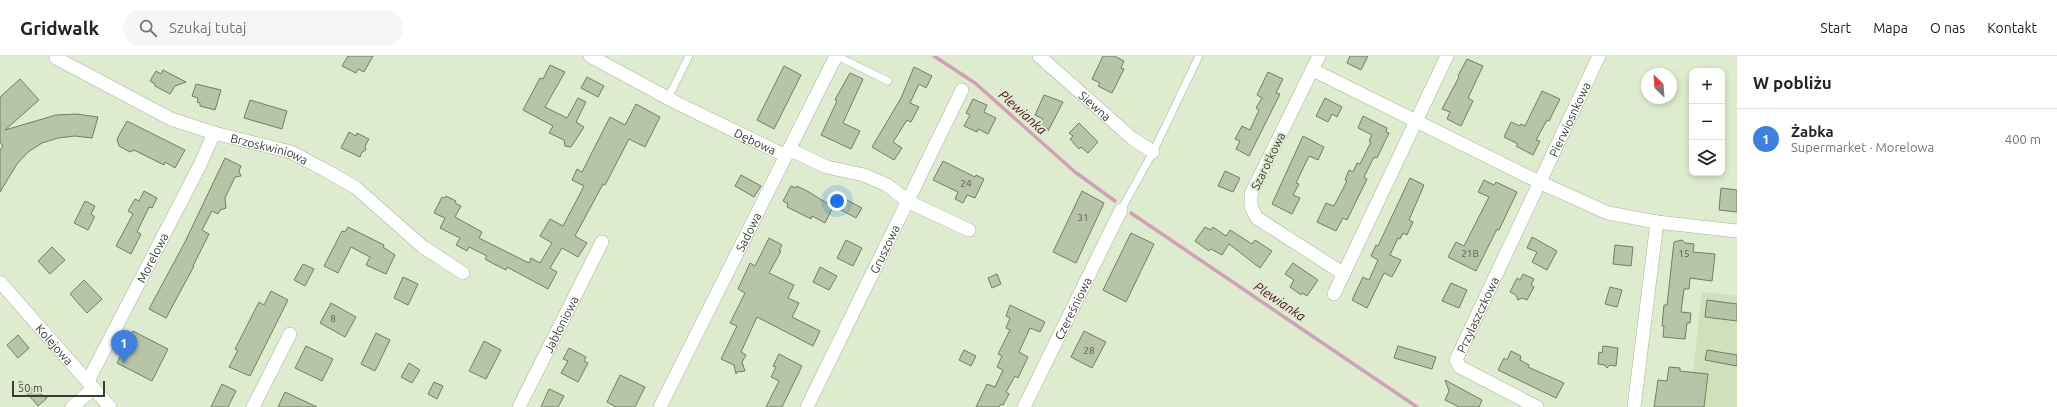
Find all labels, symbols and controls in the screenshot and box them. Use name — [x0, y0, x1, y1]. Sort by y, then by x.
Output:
search box — [123, 10, 403, 46]
text: Gridwalk — [20, 17, 99, 39]
icon: search — [137, 17, 159, 39]
text: Szukaj tutaj — [169, 19, 246, 36]
text: Start — [1820, 20, 1851, 36]
text: Mapa — [1873, 20, 1908, 36]
text: O nas — [1930, 20, 1965, 36]
text: Kontakt — [1987, 20, 2037, 36]
north arrow — [1641, 68, 1677, 104]
map controls — [1689, 68, 1725, 176]
button: + — [1689, 68, 1725, 104]
text: W pobliżu — [1753, 73, 1832, 92]
street label: Pierwiosnkowa — [1546, 80, 1592, 159]
water label: Plewianka — [996, 87, 1050, 137]
street label: Siewna — [1077, 88, 1114, 123]
button: − — [1689, 104, 1725, 140]
text: Żabka — [1791, 123, 1834, 140]
street label: Dębowa — [732, 125, 778, 157]
street label: Szarotkowa — [1248, 130, 1288, 192]
street label: Brzoskwiniowa — [229, 131, 310, 166]
text: 1 — [1762, 132, 1770, 146]
text: 400 m — [2005, 132, 2041, 146]
button: layers — [1689, 140, 1725, 176]
text: Supermarket · Morelowa — [1791, 140, 1934, 154]
house number: 24 — [960, 178, 972, 189]
your location — [827, 191, 847, 211]
street label: Sadowa — [733, 210, 763, 253]
house number: 31 — [1077, 212, 1089, 223]
street label: Gruszowa — [867, 222, 902, 275]
street label: Morelowa — [134, 231, 170, 285]
house number: 21B — [1461, 248, 1479, 259]
house number: 15 — [1678, 248, 1690, 259]
street label: Czereśniowa — [1052, 275, 1093, 342]
street label: Przylaszczkowa — [1454, 275, 1501, 355]
water label: Plewianka — [1252, 279, 1308, 323]
street label: Jabłoniowa — [541, 293, 580, 354]
house number: 8 — [330, 313, 336, 324]
street label: Kolejowa — [34, 321, 76, 367]
pin: 1 — [111, 330, 137, 363]
house number: 28 — [1083, 345, 1095, 356]
scale bar — [12, 379, 105, 398]
text: 50 m — [18, 382, 42, 394]

